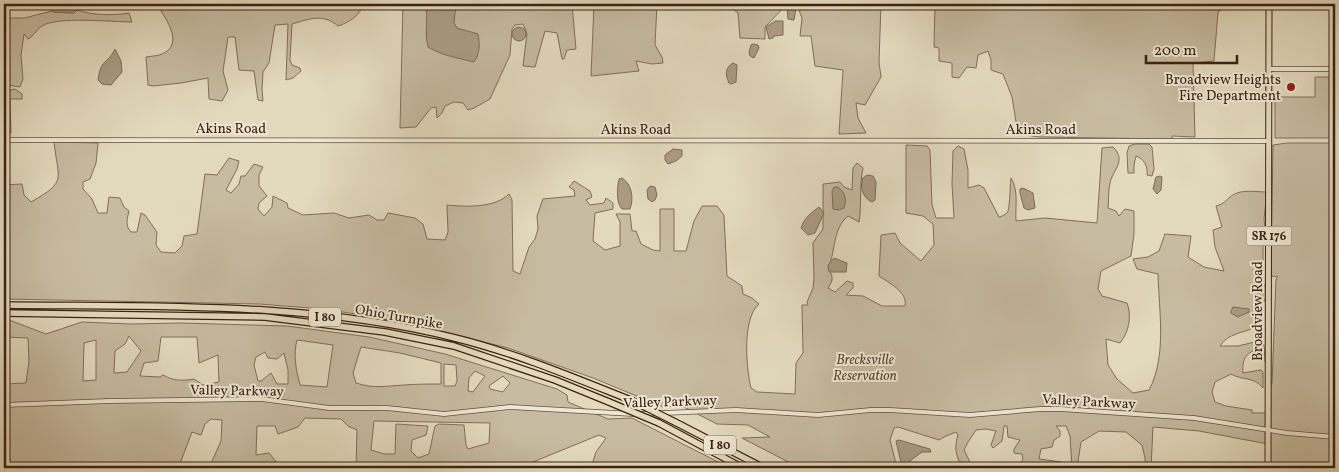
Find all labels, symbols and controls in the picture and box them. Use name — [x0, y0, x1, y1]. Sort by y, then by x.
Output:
scale bar — [1146, 32, 1238, 64]
text: 200 m — [1154, 41, 1197, 62]
place label: Broadview Heights Fire Department — [1165, 71, 1281, 106]
marker: Broadview Heights Fire Department — [1285, 81, 1297, 93]
street label: Akins Road — [196, 120, 266, 139]
street label: Akins Road — [601, 121, 671, 140]
street label: Akins Road — [1006, 121, 1076, 140]
road number: SR 176 — [1246, 227, 1292, 246]
street label: Broadview Road — [1249, 261, 1268, 361]
street label: Ohio Turnpike — [353, 300, 444, 335]
road number: I 80 — [309, 308, 341, 326]
park label: Brecksville Reservation — [833, 351, 897, 386]
street label: Valley Parkway — [190, 381, 284, 402]
street label: Valley Parkway — [623, 391, 718, 414]
street label: Valley Parkway — [1042, 391, 1137, 414]
road number: I 80 — [704, 436, 736, 454]

